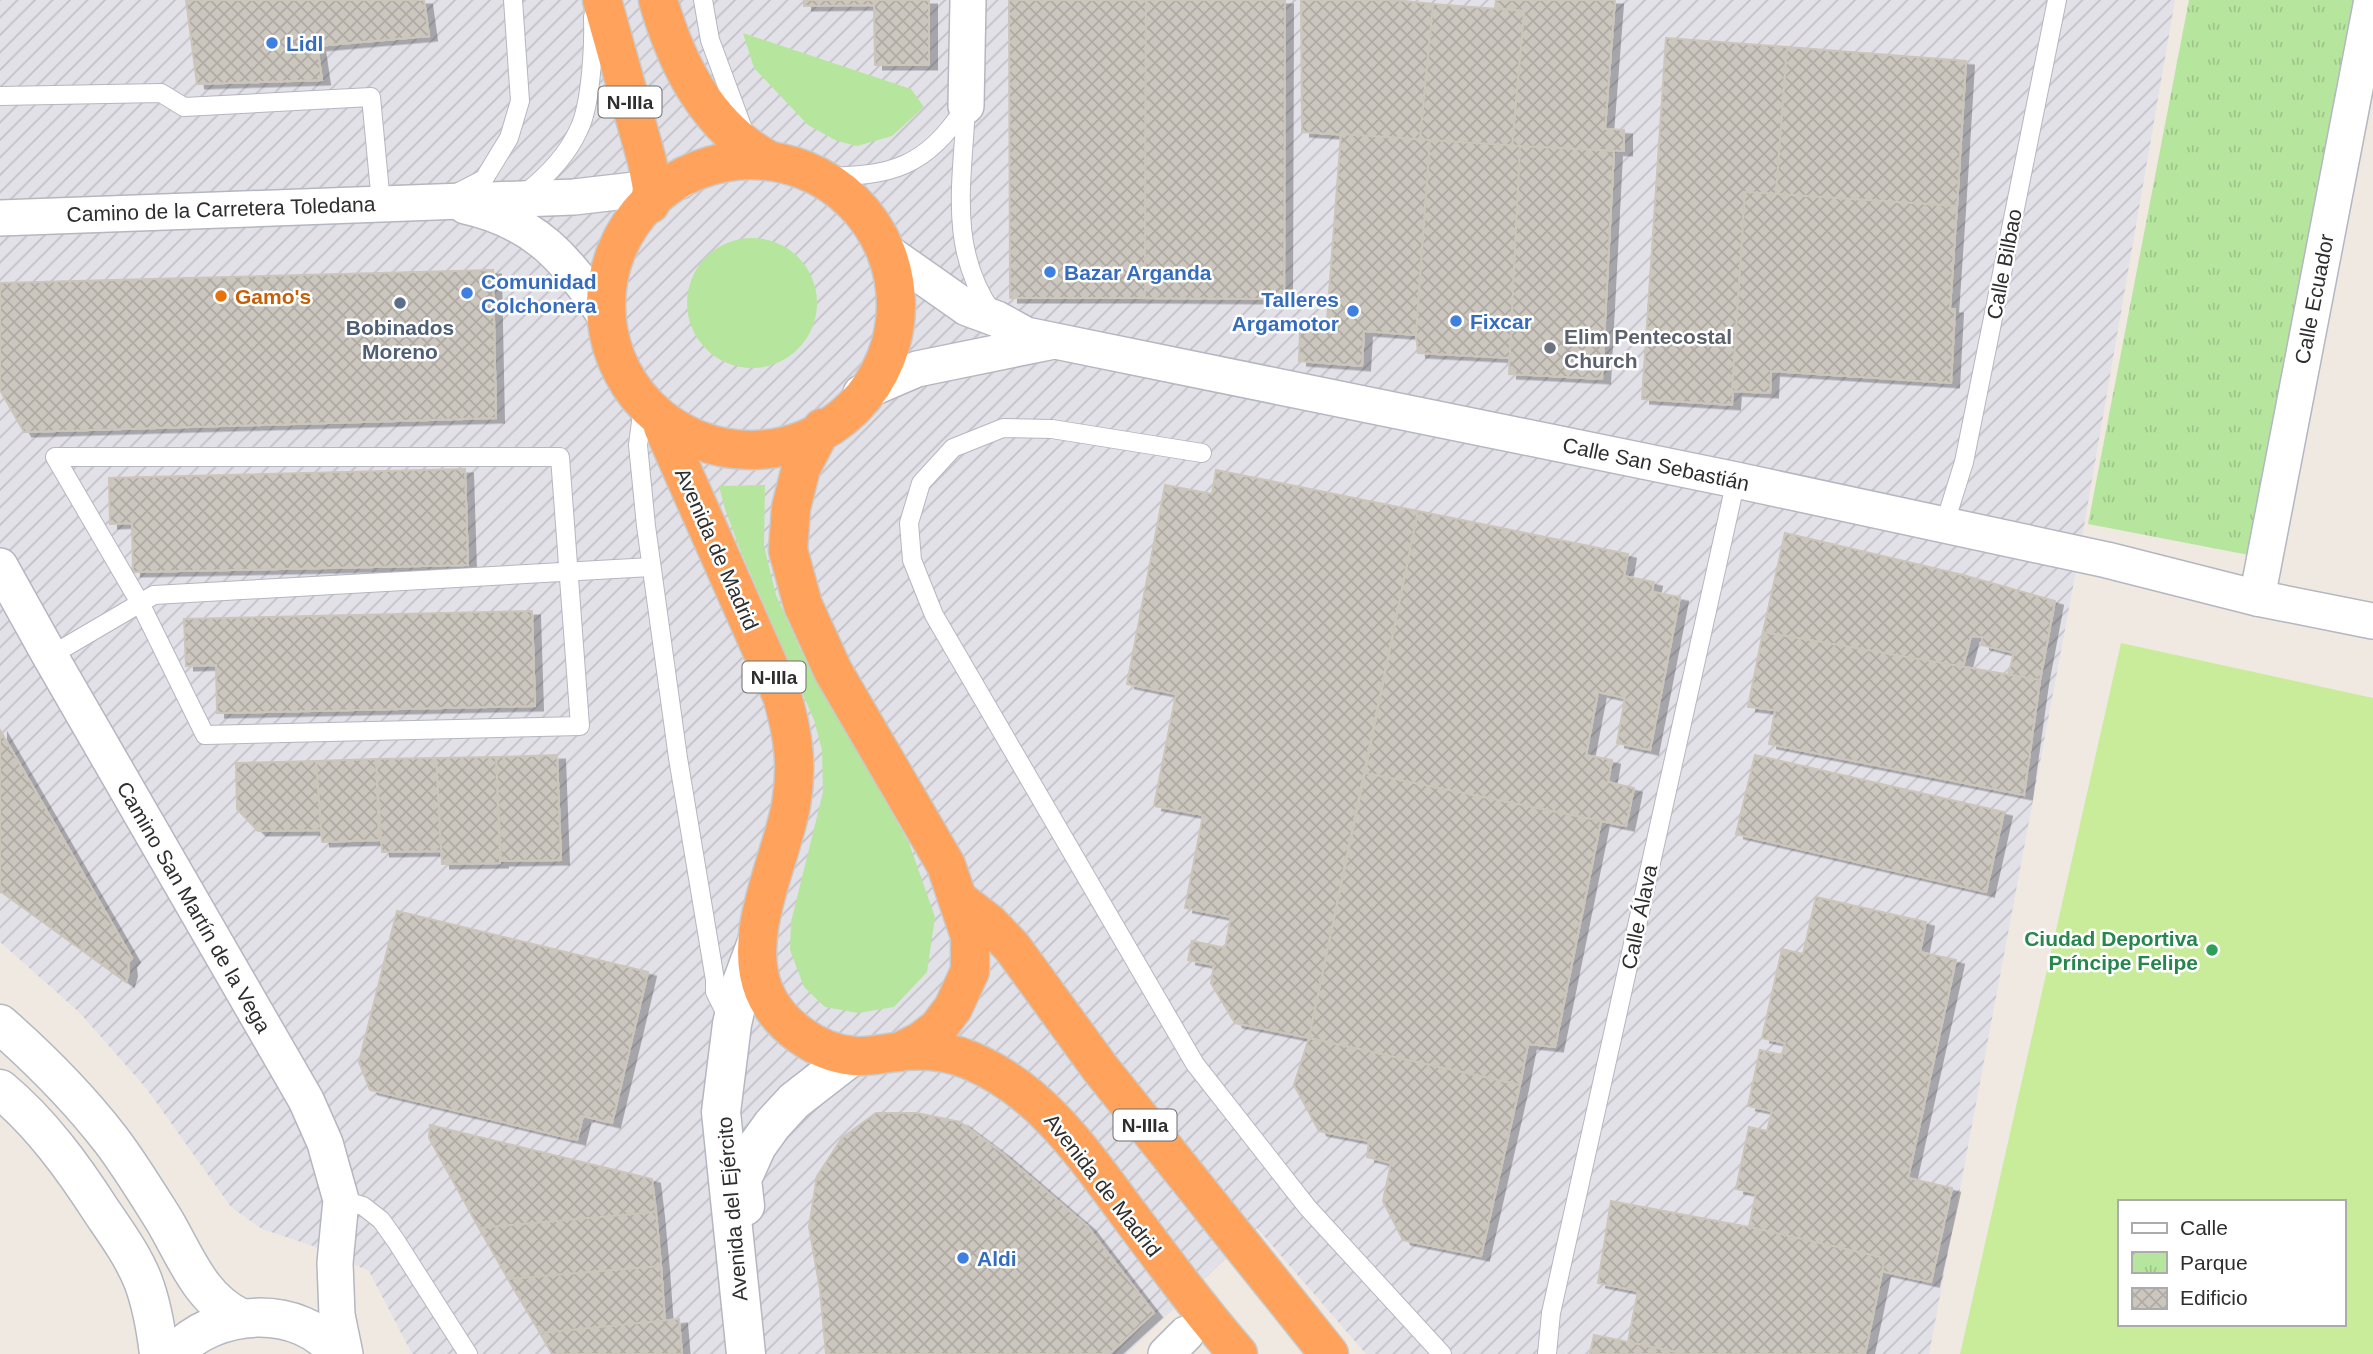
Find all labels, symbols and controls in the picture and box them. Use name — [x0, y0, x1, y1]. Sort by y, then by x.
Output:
place label: Lidl — [286, 32, 323, 55]
marker: Lidl — [264, 35, 280, 51]
road number: N-IIIa — [598, 86, 662, 118]
street label: Camino de la Carretera Toledana — [66, 192, 376, 226]
street label: Calle Bilbao — [1982, 207, 2026, 321]
street label: Calle Ecuador — [2290, 232, 2338, 366]
place label: Bazar Arganda — [1064, 261, 1212, 284]
marker: Bazar Arganda — [1042, 264, 1058, 280]
place label: Comunidad Colchonera — [481, 270, 597, 317]
place label: Gamo's — [235, 285, 311, 308]
marker: Comunidad Colchonera — [459, 285, 475, 301]
marker: Gamo's — [213, 288, 229, 304]
place label: Talleres Argamotor — [1232, 288, 1339, 335]
marker: Bobinados Moreno — [392, 295, 408, 311]
marker: Talleres Argamotor — [1345, 303, 1361, 319]
place label: Fixcar — [1470, 310, 1532, 333]
marker: Fixcar — [1448, 313, 1464, 329]
place label: Bobinados Moreno — [346, 316, 454, 363]
place label: Elim Pentecostal Church — [1564, 325, 1732, 372]
marker: Elim Pentecostal Church — [1542, 340, 1558, 356]
street label: Calle San Sebastián — [1561, 433, 1751, 495]
street label: Avenida de Madrid — [671, 465, 763, 633]
road number: N-IIIa — [742, 662, 806, 692]
street label: Camino San Martín de la Vega — [113, 777, 276, 1037]
street label: Calle Álava — [1617, 862, 1661, 971]
place label: Ciudad Deportiva Príncipe Felipe — [2024, 927, 2198, 974]
marker: Ciudad Deportiva Príncipe Felipe — [2204, 942, 2220, 958]
street label: Avenida de Madrid — [1040, 1109, 1166, 1261]
road number: N-IIIa — [1114, 1110, 1176, 1140]
street label: Avenida del Ejército — [712, 1116, 752, 1302]
legend — [2118, 1200, 2345, 1326]
text: Calle — [2180, 1216, 2228, 1239]
place label: Aldi — [977, 1247, 1017, 1270]
marker: Aldi — [955, 1250, 971, 1266]
text: Parque — [2180, 1251, 2248, 1274]
text: Edificio — [2180, 1286, 2248, 1309]

